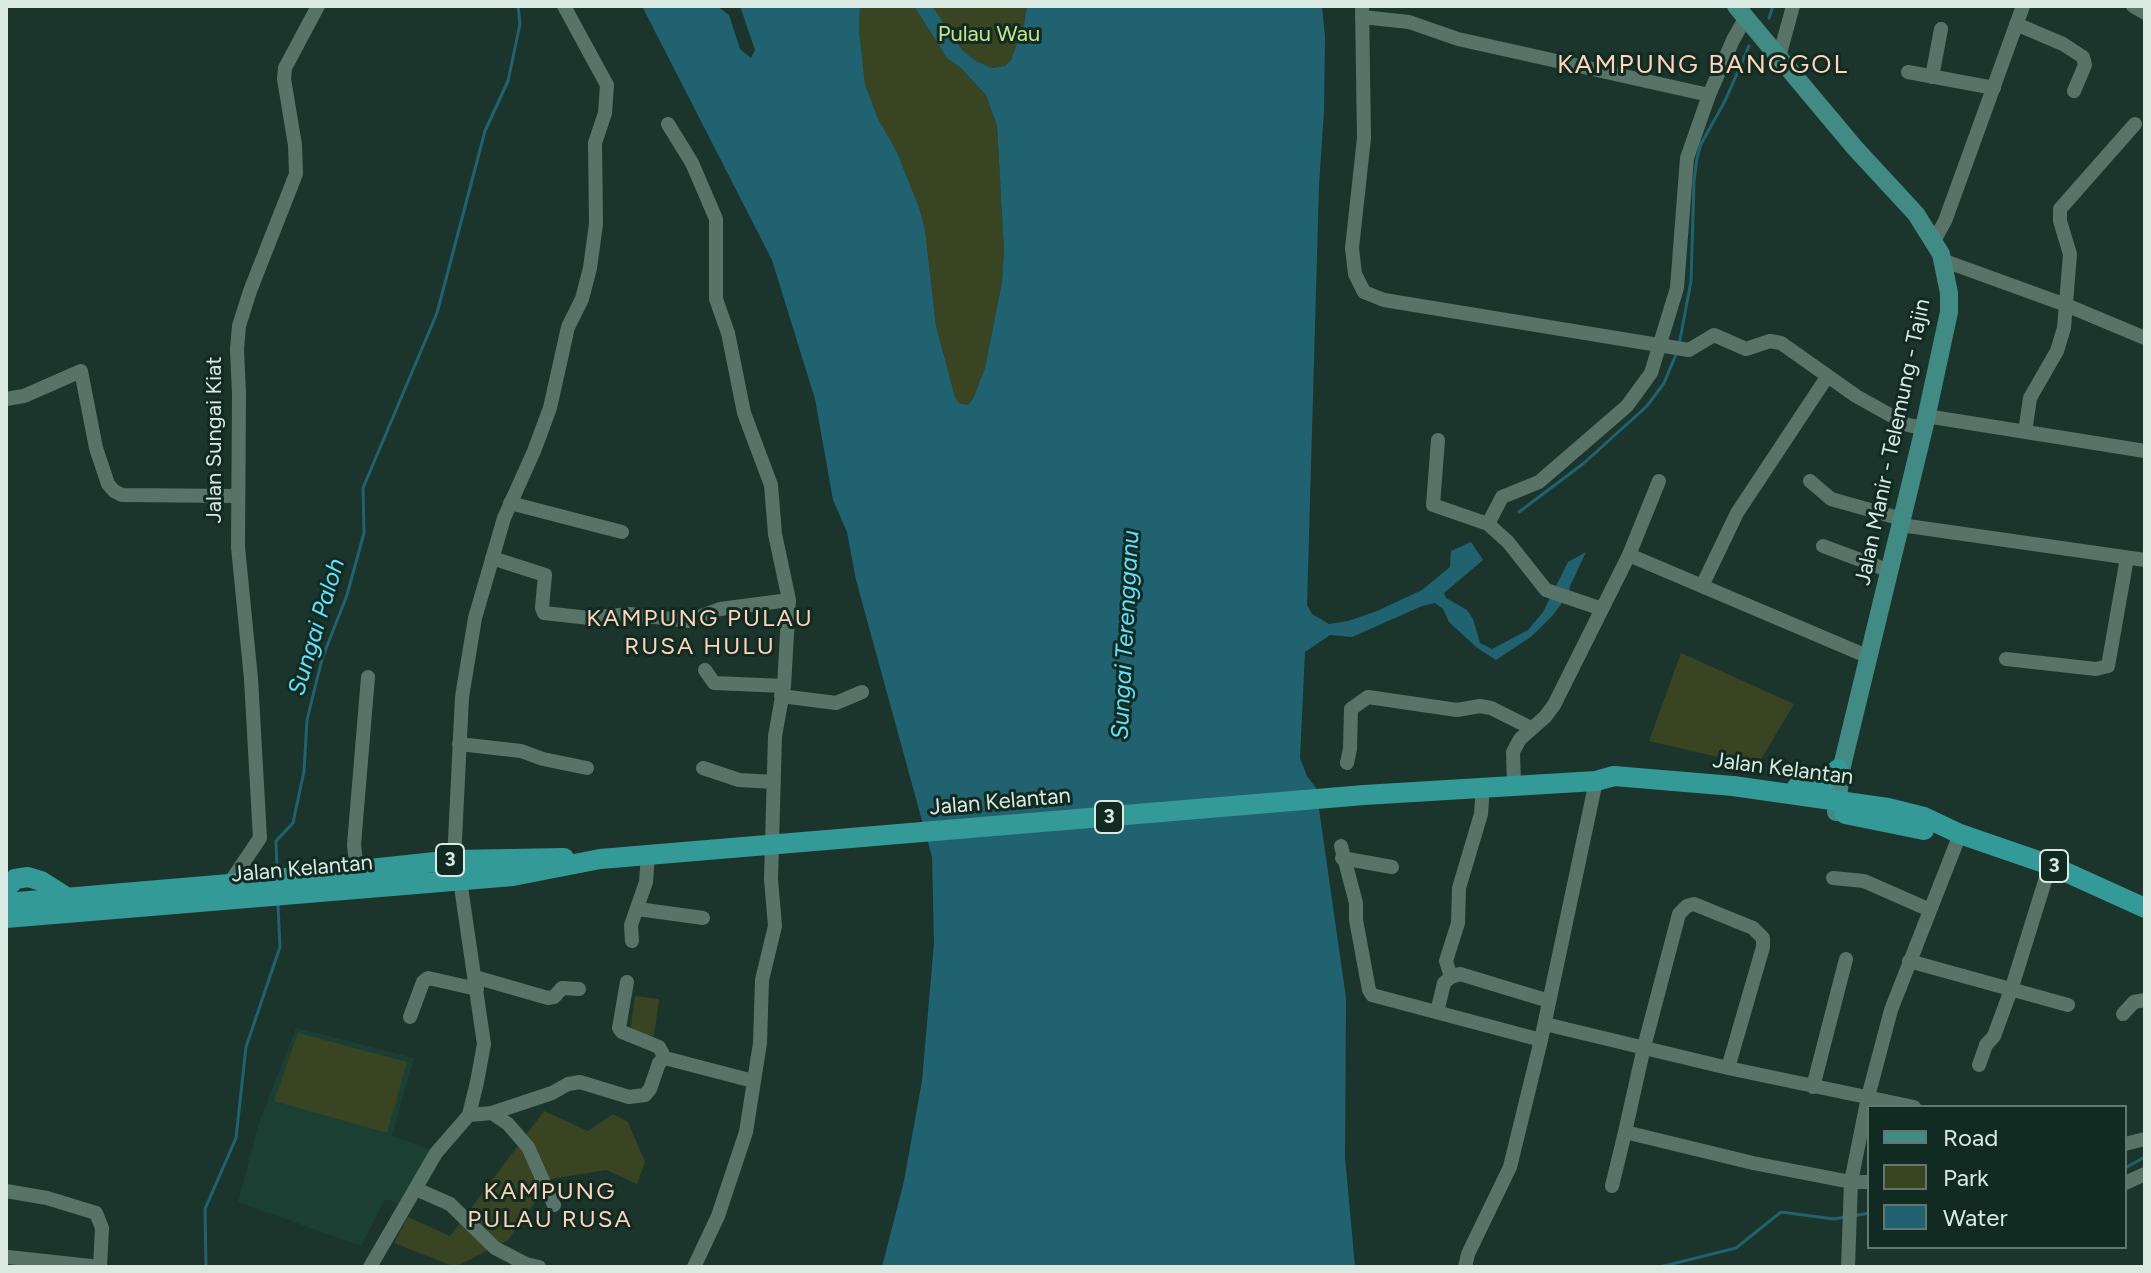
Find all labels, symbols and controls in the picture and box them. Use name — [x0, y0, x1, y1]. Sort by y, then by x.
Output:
park label: Pulau Wau — [938, 22, 1040, 48]
district label: KAMPUNG BANGGOL — [1557, 49, 1849, 81]
street label: Jalan Manir - Telemung - Tajin — [1850, 296, 1936, 588]
street label: Jalan Sungai Kiat — [202, 356, 228, 524]
water label: Sungai Terengganu — [1106, 530, 1146, 740]
water label: Sungai Paloh — [283, 555, 351, 699]
district label: KAMPUNG PULAU RUSA HULU — [586, 605, 814, 661]
street label: Jalan Kelantan — [1711, 747, 1855, 791]
street label: Jalan Kelantan — [928, 783, 1072, 821]
road number: 3 — [1095, 801, 1123, 833]
road number: 3 — [436, 844, 464, 876]
street label: Jalan Kelantan — [230, 850, 374, 888]
road number: 3 — [2040, 850, 2068, 882]
legend — [1867, 1105, 2127, 1249]
text: Road — [1943, 1123, 1998, 1152]
text: Park — [1943, 1163, 1989, 1192]
district label: KAMPUNG PULAU RUSA — [467, 1178, 633, 1234]
text: Water — [1943, 1203, 2008, 1232]

